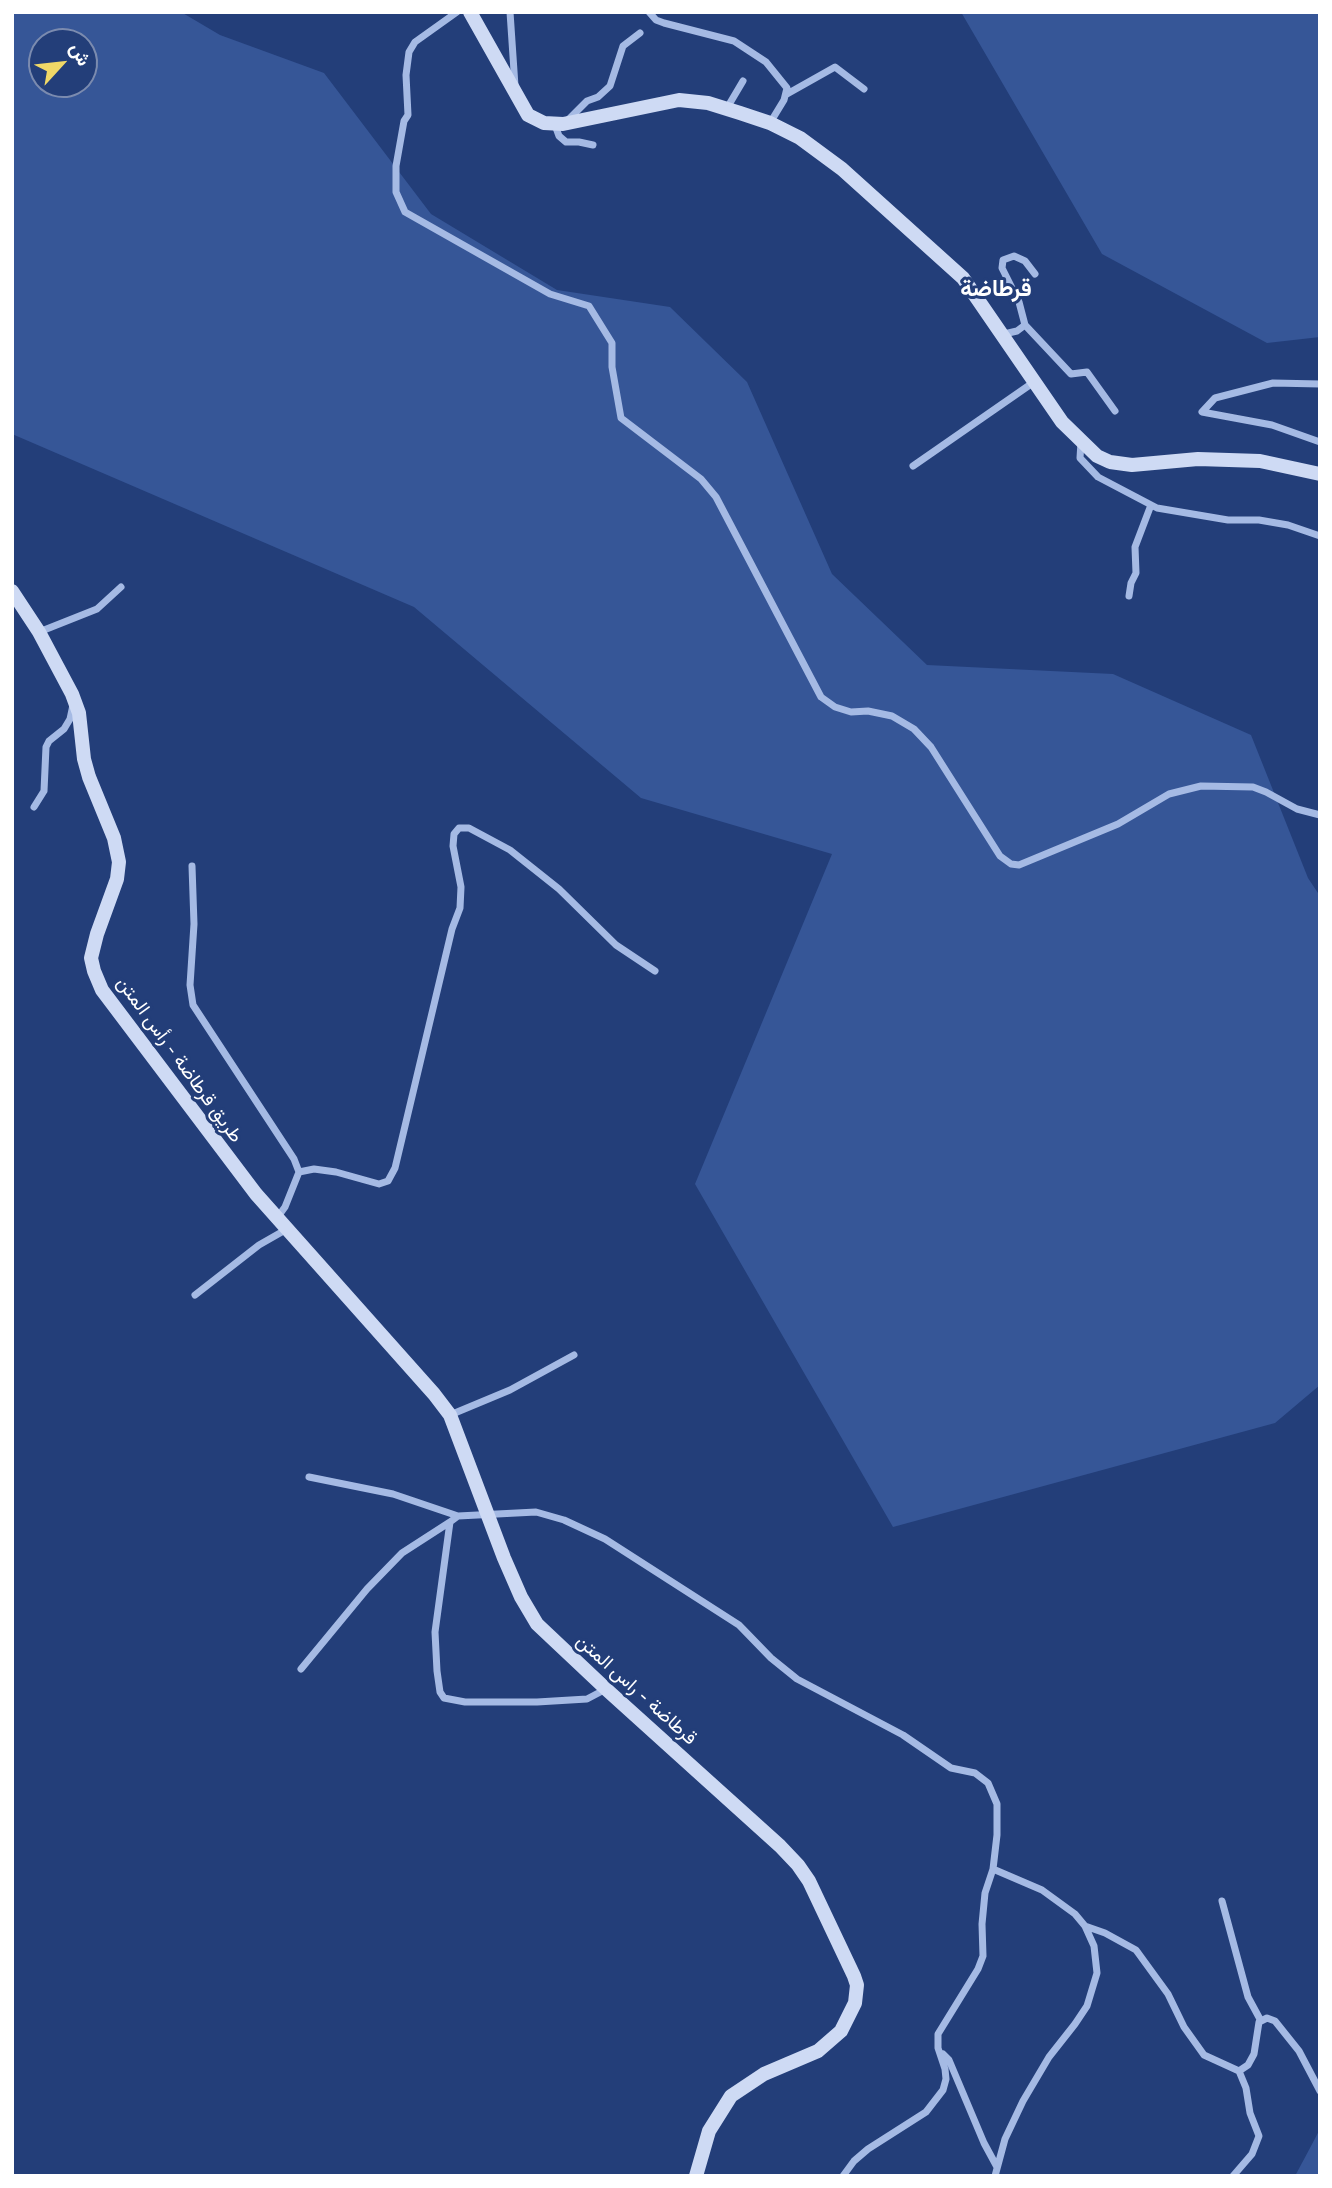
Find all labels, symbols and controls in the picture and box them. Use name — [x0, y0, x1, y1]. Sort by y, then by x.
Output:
north arrow — [28, 28, 98, 98]
text: ش — [64, 38, 97, 70]
district label: قرطاضة — [960, 276, 1032, 304]
street label: طريق قرطاضة - رأس المتن — [111, 973, 247, 1147]
street label: قرطاضة - راس المتن — [571, 1630, 701, 1750]

